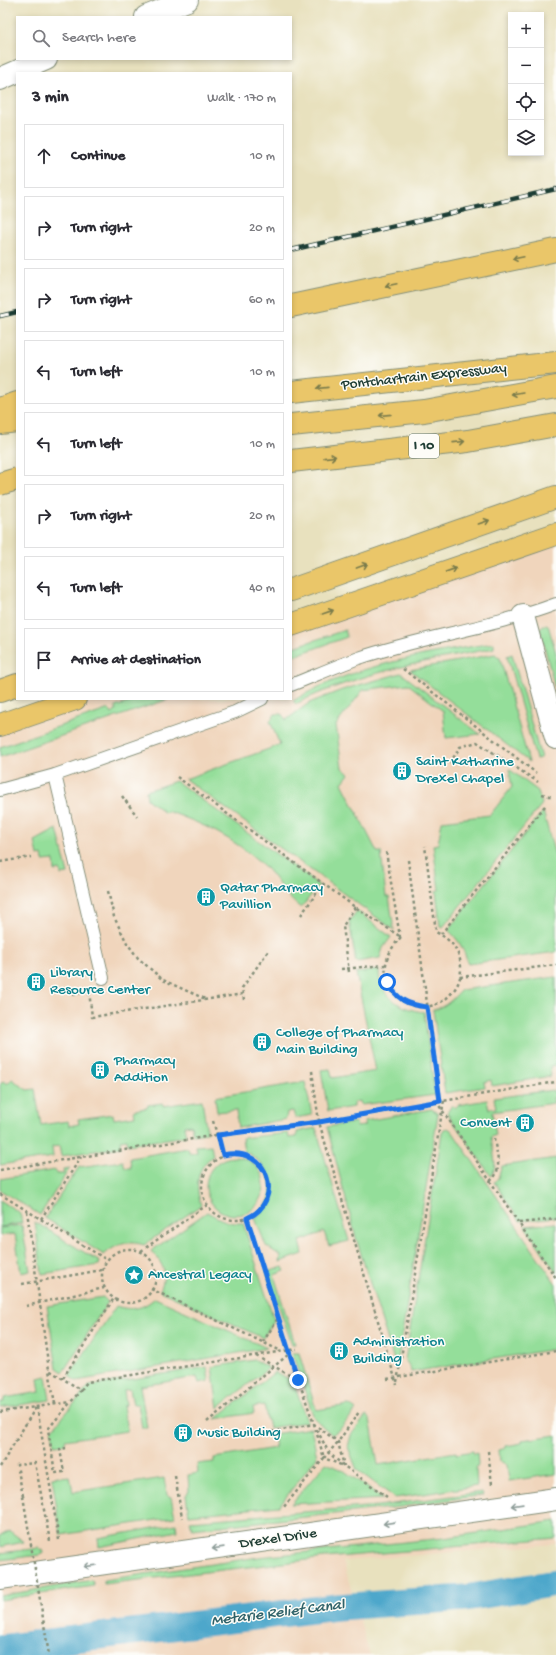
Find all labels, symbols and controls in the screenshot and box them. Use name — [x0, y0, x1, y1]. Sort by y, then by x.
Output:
map controls — [508, 12, 544, 156]
button: + — [508, 12, 544, 48]
search box — [16, 16, 292, 60]
icon: search — [30, 27, 52, 49]
text: Search here — [62, 29, 136, 47]
button: − — [508, 48, 544, 84]
button: locate — [508, 84, 544, 120]
text: 3 min — [32, 88, 69, 108]
text: Walk · 170 m — [207, 91, 276, 106]
button: layers — [508, 120, 544, 156]
icon: ahead — [33, 145, 55, 167]
text: Continue — [71, 147, 125, 165]
text: 10 m — [250, 149, 275, 164]
icon: right — [33, 217, 55, 239]
text: Turn right — [71, 219, 131, 237]
text: 20 m — [249, 221, 275, 236]
one-way arrow — [512, 254, 525, 262]
one-way arrow — [385, 281, 398, 289]
icon: right — [33, 289, 55, 311]
text: Turn right — [71, 291, 131, 309]
text: 60 m — [249, 293, 275, 308]
street label: Pontchartrain Expressway — [340, 359, 508, 395]
icon: left — [33, 361, 55, 383]
text: Turn left — [71, 363, 122, 381]
text: 10 m — [250, 365, 275, 380]
one-way arrow — [316, 385, 329, 392]
one-way arrow — [512, 390, 525, 398]
one-way arrow — [379, 411, 392, 419]
icon: left — [33, 433, 55, 455]
road number: I 10 — [409, 434, 439, 458]
text: Turn left — [71, 435, 122, 453]
text: 10 m — [250, 437, 275, 452]
one-way arrow — [452, 439, 465, 446]
one-way arrow — [323, 453, 336, 461]
icon: right — [33, 505, 55, 527]
text: Turn right — [71, 507, 131, 525]
text: 20 m — [249, 509, 275, 524]
one-way arrow — [478, 518, 491, 525]
one-way arrow — [355, 561, 367, 569]
one-way arrow — [444, 565, 456, 573]
icon: left — [33, 577, 55, 599]
text: Turn left — [71, 579, 122, 597]
text: 40 m — [249, 581, 275, 596]
one-way arrow — [321, 608, 334, 615]
icon: arrive — [33, 649, 55, 671]
text: Arrive at destination — [71, 651, 201, 669]
place label: Saint Katharine Drexel Chapel — [415, 753, 514, 788]
building icon: Saint Katharine Drexel Chapel — [391, 760, 413, 782]
place label: Qatar Pharmacy Pavillion — [219, 879, 324, 914]
building icon: Qatar Pharmacy Pavillion — [195, 886, 217, 908]
place label: Library Resource Center — [50, 964, 152, 999]
building icon: Library Resource Center — [25, 971, 47, 993]
route start — [378, 973, 396, 991]
place label: College of Pharmacy Main Building — [276, 1024, 404, 1059]
building icon: College of Pharmacy Main Building — [251, 1031, 273, 1053]
place label: Pharmacy Addition — [113, 1052, 176, 1087]
building icon: Pharmacy Addition — [89, 1059, 111, 1081]
building icon: Convent — [514, 1112, 536, 1134]
place label: Convent — [460, 1114, 513, 1132]
place icon: Ancestral Legacy — [123, 1264, 145, 1286]
place label: Ancestral Legacy — [148, 1266, 252, 1284]
place label: Administration Building — [352, 1333, 445, 1368]
building icon: Administration Building — [328, 1340, 350, 1362]
route end — [289, 1371, 307, 1389]
building icon: Music Building — [172, 1422, 194, 1444]
place label: Music Building — [197, 1424, 281, 1442]
one-way arrow — [511, 1501, 524, 1509]
one-way arrow — [383, 1519, 396, 1527]
street label: Drexel Drive — [237, 1525, 318, 1553]
one-way arrow — [212, 1544, 225, 1552]
one-way arrow — [84, 1562, 97, 1570]
water label: Metarie Relief Canal — [210, 1596, 347, 1632]

